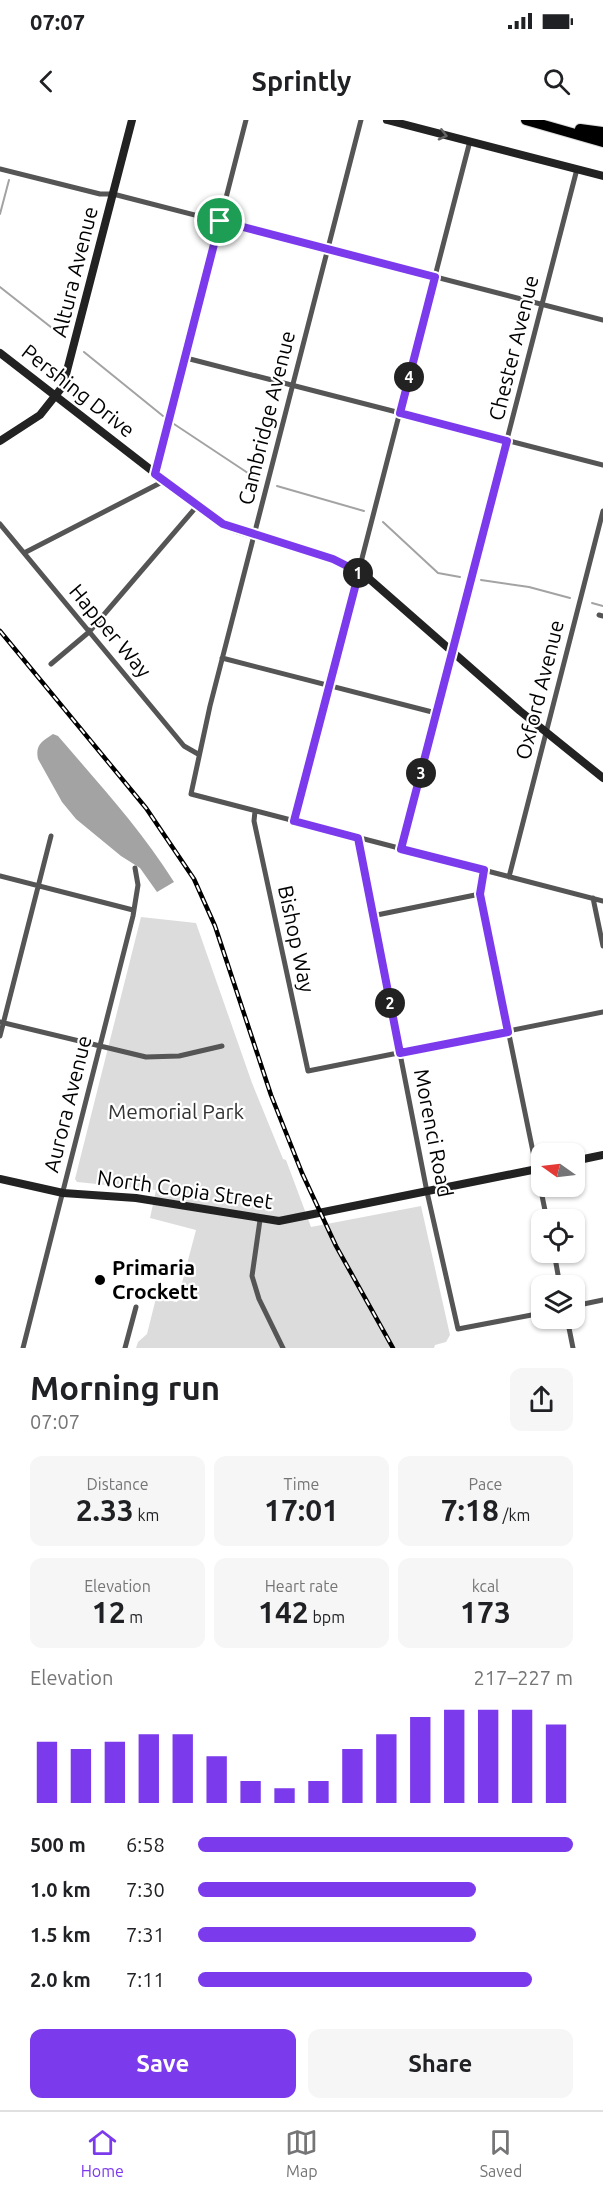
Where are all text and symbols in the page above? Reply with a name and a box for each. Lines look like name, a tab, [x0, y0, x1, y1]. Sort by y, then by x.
text: 07:07	[30, 9, 85, 34]
icon: back	[30, 65, 63, 98]
icon: search	[540, 65, 573, 98]
text: Sprintly	[252, 66, 351, 96]
one-way arrow	[438, 127, 448, 140]
pin	[194, 195, 245, 246]
street label: Altura Avenue	[46, 204, 102, 340]
icon: arrive	[203, 204, 236, 237]
street label: Chester Avenue	[483, 273, 543, 423]
street label: Cambridge Avenue	[233, 328, 299, 507]
street label: Pershing Drive	[17, 339, 140, 442]
pin: 4	[394, 362, 424, 392]
text: 4	[404, 368, 414, 386]
pin: 1	[343, 558, 373, 588]
text: 1	[353, 564, 363, 582]
street label: Happer Way	[65, 579, 157, 682]
street label: Oxford Avenue	[510, 618, 568, 762]
pin: 3	[406, 758, 436, 788]
text: 3	[416, 764, 426, 782]
street label: Bishop Way	[274, 883, 320, 995]
pin: 2	[375, 988, 405, 1018]
text: 2	[385, 994, 395, 1012]
street label: Aurora Avenue	[38, 1033, 96, 1175]
street label: Morenci Road	[410, 1067, 458, 1199]
park label: Memorial Park	[108, 1099, 244, 1123]
north arrow	[531, 1143, 585, 1197]
map controls	[531, 1143, 585, 1329]
street label: North Copia Street	[96, 1165, 274, 1213]
button: locate	[531, 1209, 585, 1263]
place label: Primaria Crockett	[112, 1255, 198, 1303]
marker: Primaria Crockett	[93, 1273, 107, 1287]
button: layers	[531, 1275, 585, 1329]
button: share	[510, 1368, 573, 1431]
text: Morning run	[30, 1369, 220, 1406]
text: 07:07	[30, 1410, 80, 1433]
text: Distance	[87, 1475, 148, 1493]
text: Time	[284, 1475, 319, 1493]
text: Pace	[469, 1475, 502, 1493]
text: 2.33	[76, 1493, 134, 1527]
text: 17:01	[264, 1493, 339, 1527]
text: 7:18	[441, 1493, 499, 1527]
text: km	[134, 1506, 159, 1524]
text: /km	[499, 1506, 530, 1524]
text: Elevation	[84, 1577, 151, 1595]
text: Heart rate	[265, 1577, 338, 1595]
text: kcal	[472, 1577, 499, 1595]
text: 12	[92, 1595, 126, 1629]
text: 142	[258, 1595, 309, 1629]
text: 173	[460, 1595, 511, 1629]
text: m	[126, 1608, 143, 1626]
text: bpm	[309, 1608, 345, 1626]
text: Elevation	[30, 1666, 113, 1689]
text: 217–227 m	[474, 1666, 573, 1689]
text: 500 m	[30, 1833, 86, 1856]
text: 6:58	[126, 1833, 165, 1856]
text: 1.0 km	[30, 1878, 91, 1901]
text: 7:30	[126, 1878, 165, 1901]
text: 1.5 km	[30, 1923, 91, 1946]
text: 7:31	[126, 1923, 165, 1946]
text: 2.0 km	[30, 1968, 91, 1991]
text: 7:11	[126, 1968, 165, 1991]
button: Save	[30, 2029, 296, 2098]
button: Share	[308, 2029, 573, 2098]
tab: Home	[81, 2126, 124, 2180]
tab: Map	[285, 2126, 318, 2180]
tab: Saved	[480, 2126, 522, 2180]

